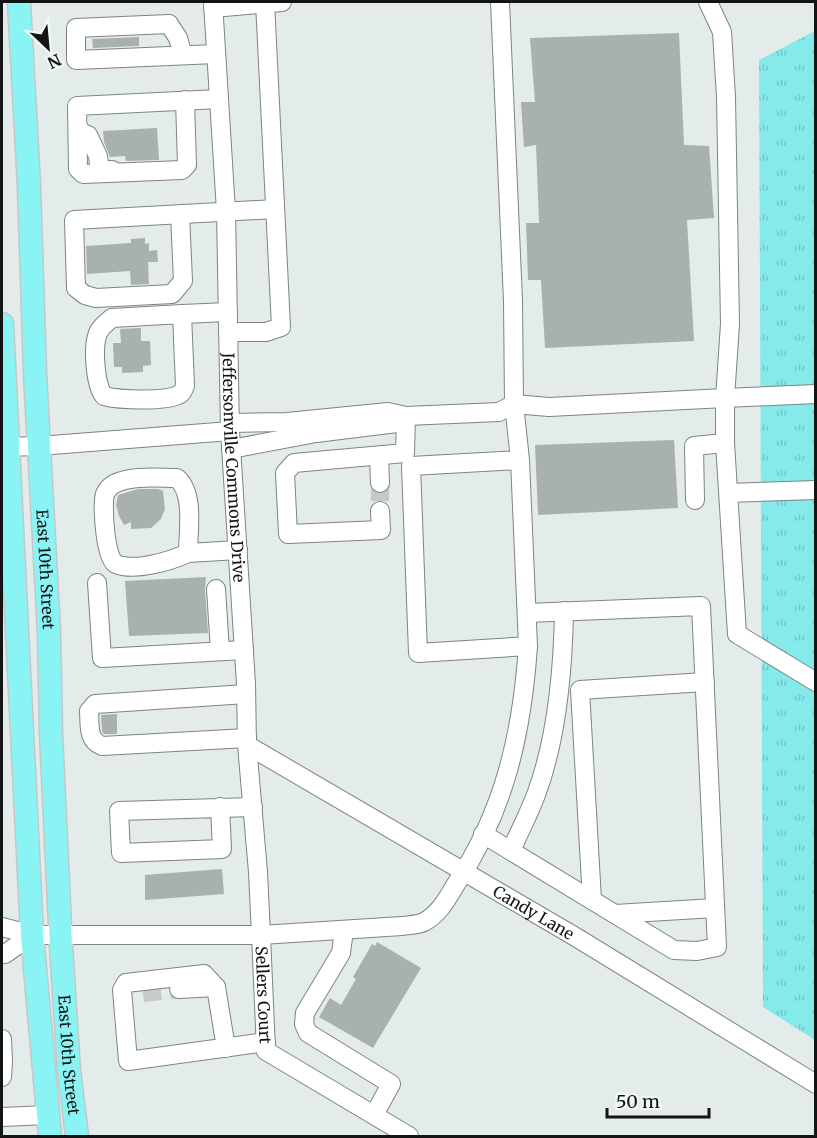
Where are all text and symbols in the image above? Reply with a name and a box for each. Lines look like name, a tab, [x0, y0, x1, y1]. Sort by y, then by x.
north arrow	[18, 18, 78, 78]
text: N	[44, 50, 65, 73]
street label: Jeffersonville Commons Drive	[219, 352, 250, 583]
street label: East 10th Street	[32, 509, 59, 631]
street label: Candy Lane	[490, 881, 578, 944]
street label: Sellers Court	[251, 946, 276, 1045]
street label: East 10th Street	[54, 994, 84, 1117]
scale bar	[607, 1081, 709, 1119]
text: 50 m	[616, 1090, 660, 1113]

